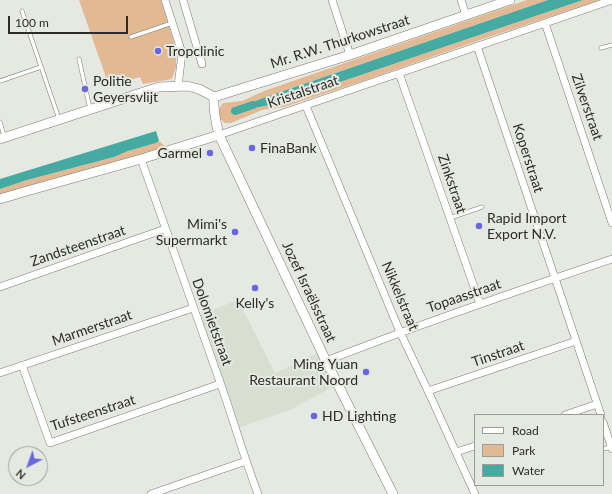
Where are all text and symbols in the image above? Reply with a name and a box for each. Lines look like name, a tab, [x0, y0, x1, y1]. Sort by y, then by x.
scale bar	[10, 8, 130, 34]
street label: Mr. R.W. Thurkowstraat	[268, 12, 412, 72]
text: 100 m	[15, 15, 49, 30]
place label: Tropclinic	[166, 43, 225, 59]
marker: Tropclinic	[153, 46, 163, 56]
street label: Zilverstraat	[568, 71, 606, 143]
street label: Kristalstraat	[265, 72, 341, 112]
place label: Politie Geyersvlijt	[93, 73, 158, 106]
marker: Politie Geyersvlijt	[80, 84, 90, 94]
street label: Koperstraat	[509, 121, 547, 195]
place label: FinaBank	[260, 140, 317, 156]
marker: FinaBank	[247, 143, 257, 153]
place label: Garmel	[158, 145, 202, 161]
marker: Garmel	[205, 148, 215, 158]
street label: Zinkstraat	[434, 152, 470, 216]
place label: Rapid Import Export N.V.	[487, 210, 566, 242]
place label: Mimi's Supermarkt	[156, 216, 227, 248]
marker: Rapid Import Export N.V.	[474, 221, 484, 231]
street label: Zandsteenstraat	[28, 222, 128, 270]
marker: Mimi's Supermarkt	[230, 227, 240, 237]
street label: Jozef Israëlsstraat	[278, 239, 340, 345]
street label: Nikkelstraat	[378, 259, 422, 333]
street label: Topaasstraat	[425, 275, 503, 317]
street label: Dolomietstraat	[188, 276, 236, 368]
marker: Kelly's	[250, 283, 260, 293]
place label: Kelly's	[236, 295, 274, 311]
street label: Marmerstraat	[50, 306, 134, 350]
street label: Tinstraat	[470, 337, 526, 371]
place label: Ming Yuan Restaurant Noord	[249, 356, 358, 388]
marker: Ming Yuan Restaurant Noord	[361, 367, 371, 377]
street label: Tufsteenstraat	[49, 391, 137, 435]
place label: HD Lighting	[322, 408, 396, 424]
marker: HD Lighting	[309, 411, 319, 421]
legend	[474, 414, 604, 486]
text: Road	[512, 423, 539, 438]
text: Park	[512, 443, 535, 458]
north arrow	[8, 446, 48, 486]
text: Water	[512, 463, 545, 478]
text: N	[13, 467, 28, 482]

